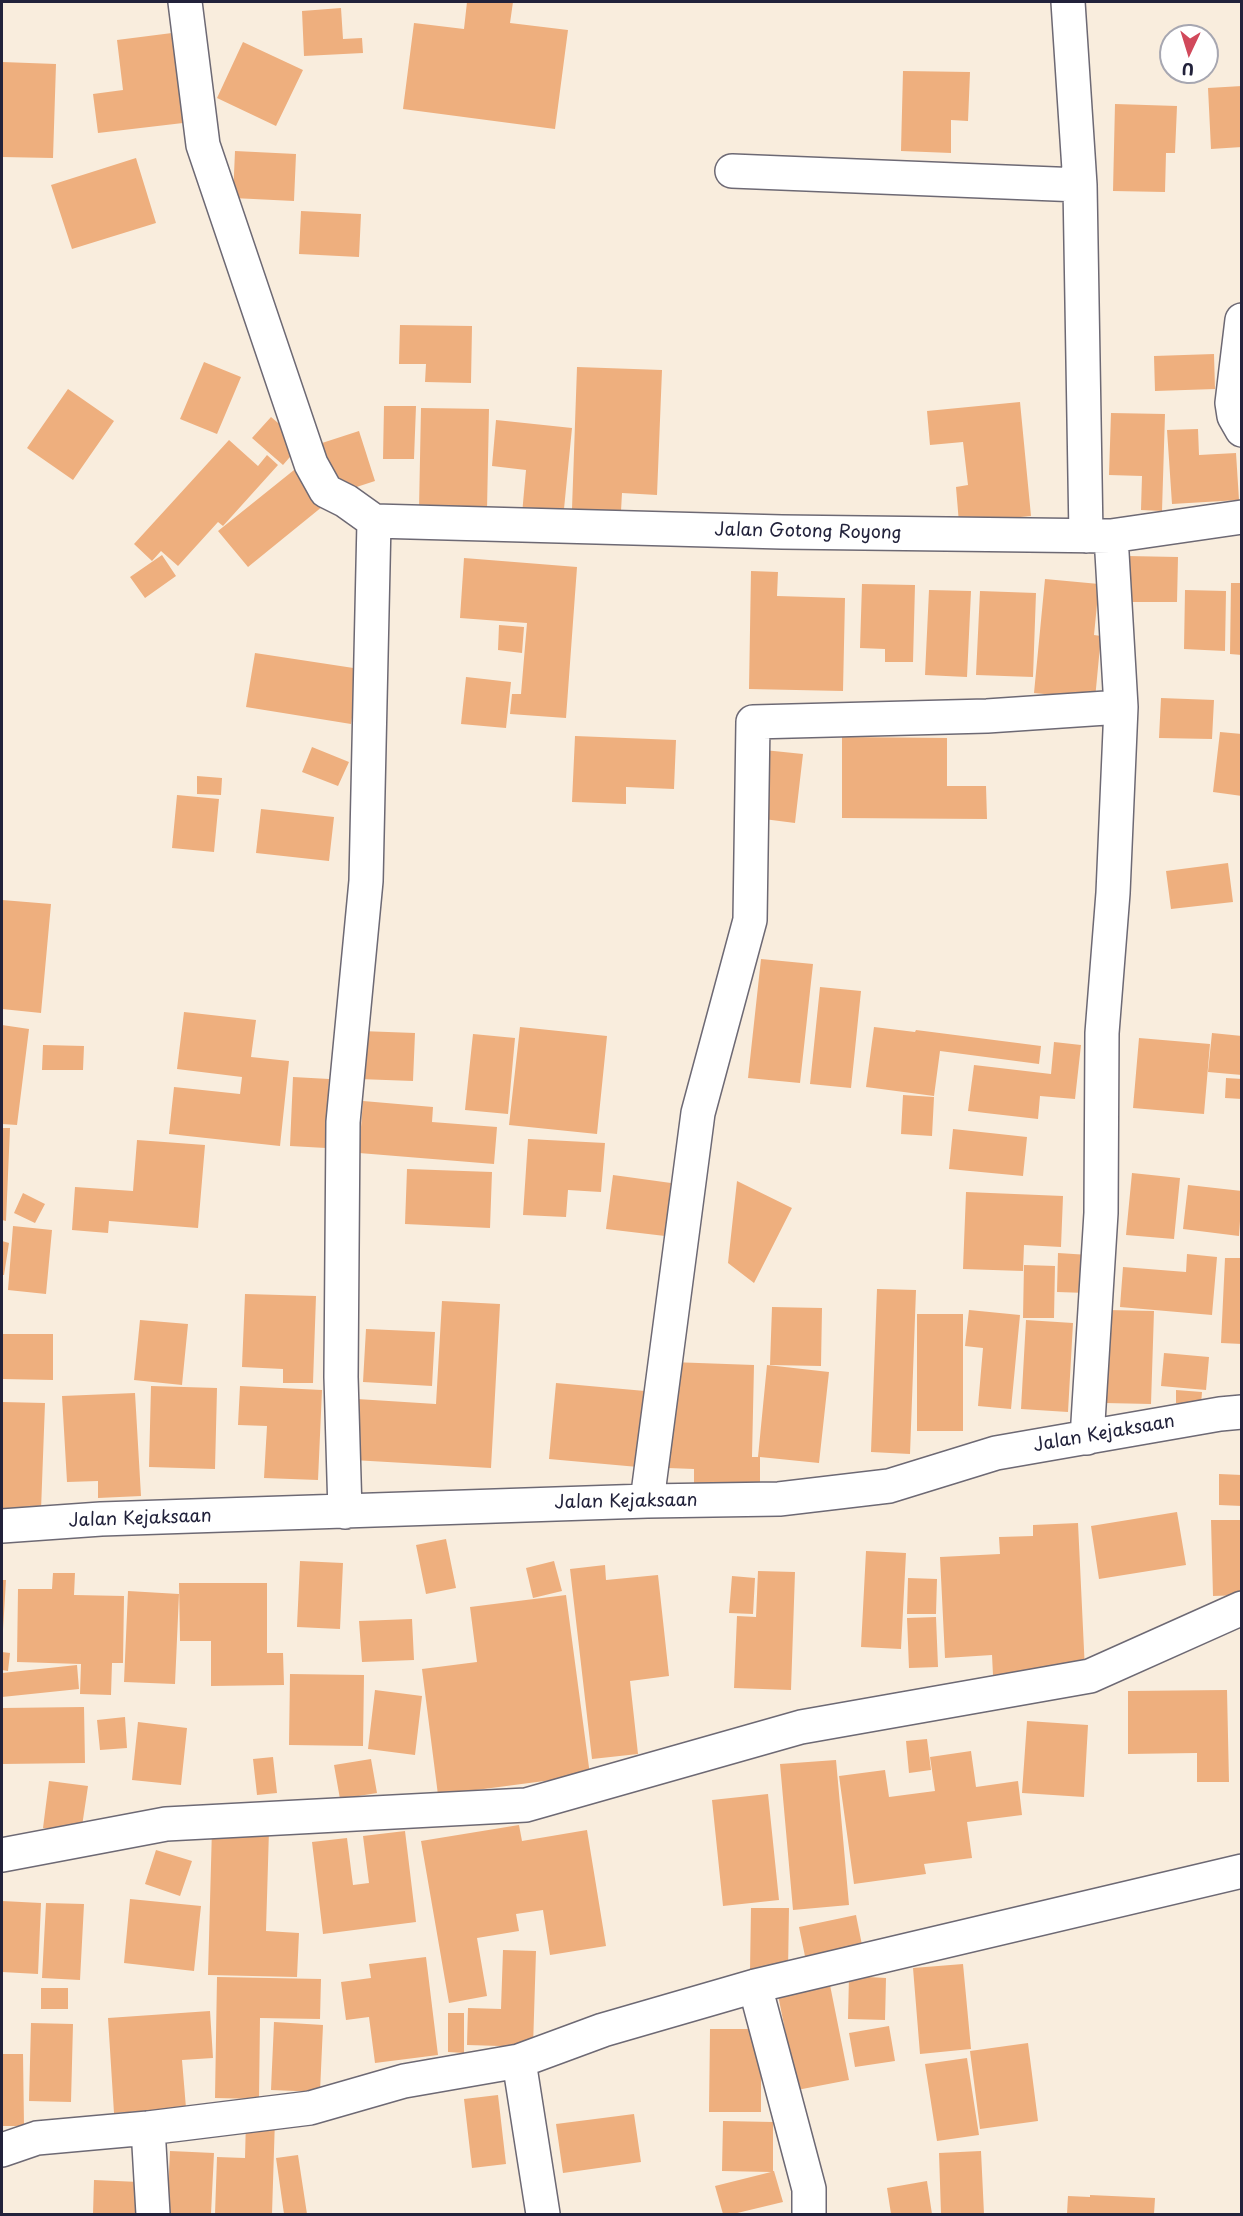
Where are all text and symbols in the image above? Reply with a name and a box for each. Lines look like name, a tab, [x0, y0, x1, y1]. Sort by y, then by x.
north arrow	[1159, 24, 1219, 84]
text: U	[1181, 58, 1195, 82]
street label: Jalan Gotong Royong	[714, 520, 902, 544]
street label: Jalan Kejaksaan	[1032, 1411, 1176, 1457]
street label: Jalan Kejaksaan	[554, 1490, 698, 1514]
street label: Jalan Kejaksaan	[68, 1506, 212, 1532]

